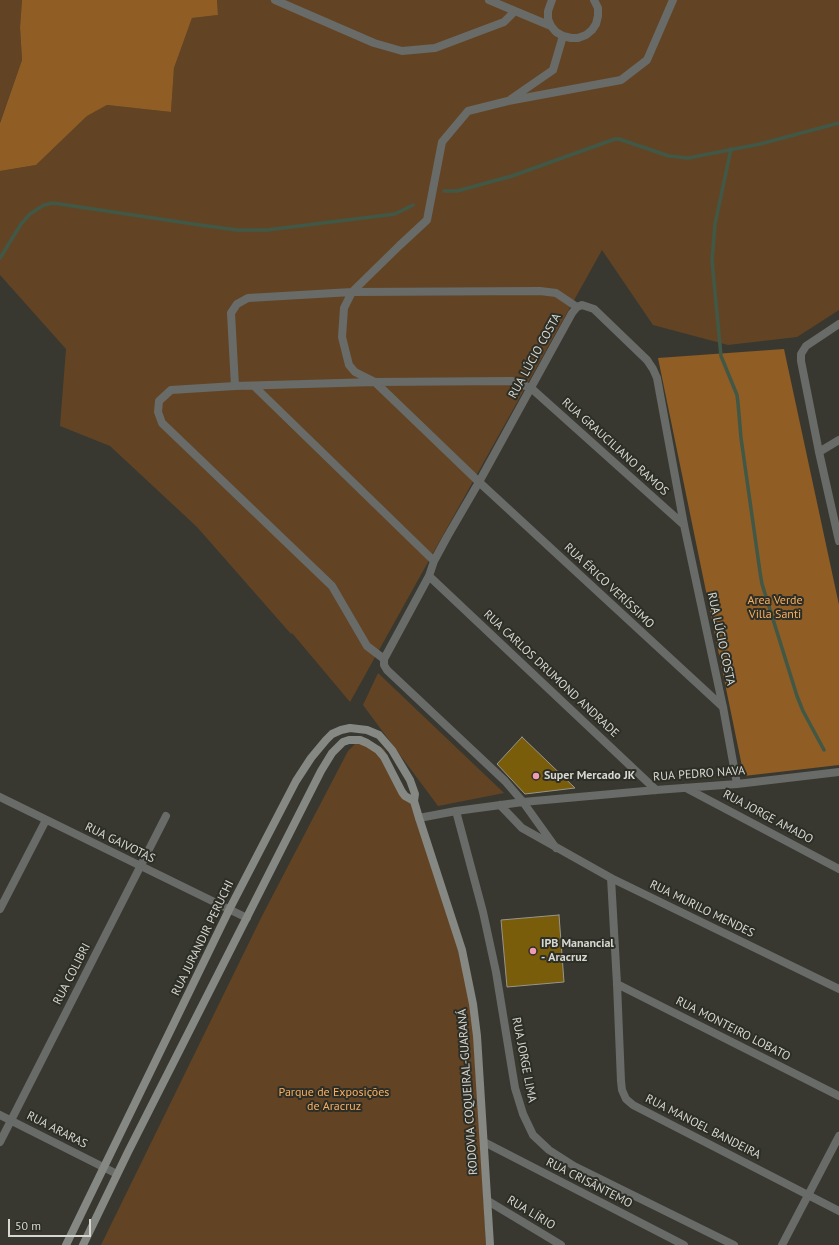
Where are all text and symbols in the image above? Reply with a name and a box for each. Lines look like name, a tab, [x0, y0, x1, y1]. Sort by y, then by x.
street label: RUA LÚCIO COSTA	[506, 311, 564, 401]
street label: RUA GRAUCILIANO RAMOS	[559, 395, 671, 499]
street label: RUA ÉRICO VERÍSSIMO	[561, 540, 657, 632]
street label: RUA LÚCIO COSTA	[704, 591, 738, 687]
park label: Area Verde Villa Santi	[747, 594, 803, 622]
street label: RUA CARLOS DRUMOND ANDRADE	[480, 607, 622, 741]
street label: RUA PEDRO NAVA	[653, 764, 745, 784]
place label: Super Mercado JK	[544, 769, 635, 783]
marker: Super Mercado JK	[531, 771, 541, 781]
street label: RUA JORGE AMADO	[720, 787, 816, 847]
street label: RUA GAIVOTAS	[82, 820, 158, 866]
street label: RUA MURILO MENDES	[647, 877, 757, 941]
street label: RUA JURANDIR PERUCHI	[169, 878, 237, 998]
place label: IPB Manancial - Aracruz	[541, 937, 614, 965]
street label: RUA COLIBRI	[50, 941, 94, 1007]
marker: IPB Manancial - Aracruz	[528, 946, 538, 956]
street label: RUA MONTEIRO LOBATO	[673, 994, 793, 1064]
street label: RODOVIA COQUEIRAL-GUARANÁ	[455, 1009, 481, 1175]
street label: RUA JORGE LIMA	[509, 1016, 539, 1104]
park label: Parque de Exposições de Aracruz	[279, 1086, 389, 1114]
street label: RUA MANOEL BANDEIRA	[643, 1092, 763, 1162]
street label: RUA ARARAS	[24, 1109, 90, 1151]
street label: RUA CRISÂNTEMO	[543, 1155, 635, 1211]
street label: RUA LÍRIO	[504, 1193, 558, 1233]
scale bar	[10, 1211, 93, 1237]
text: 50 m	[15, 1218, 41, 1233]

